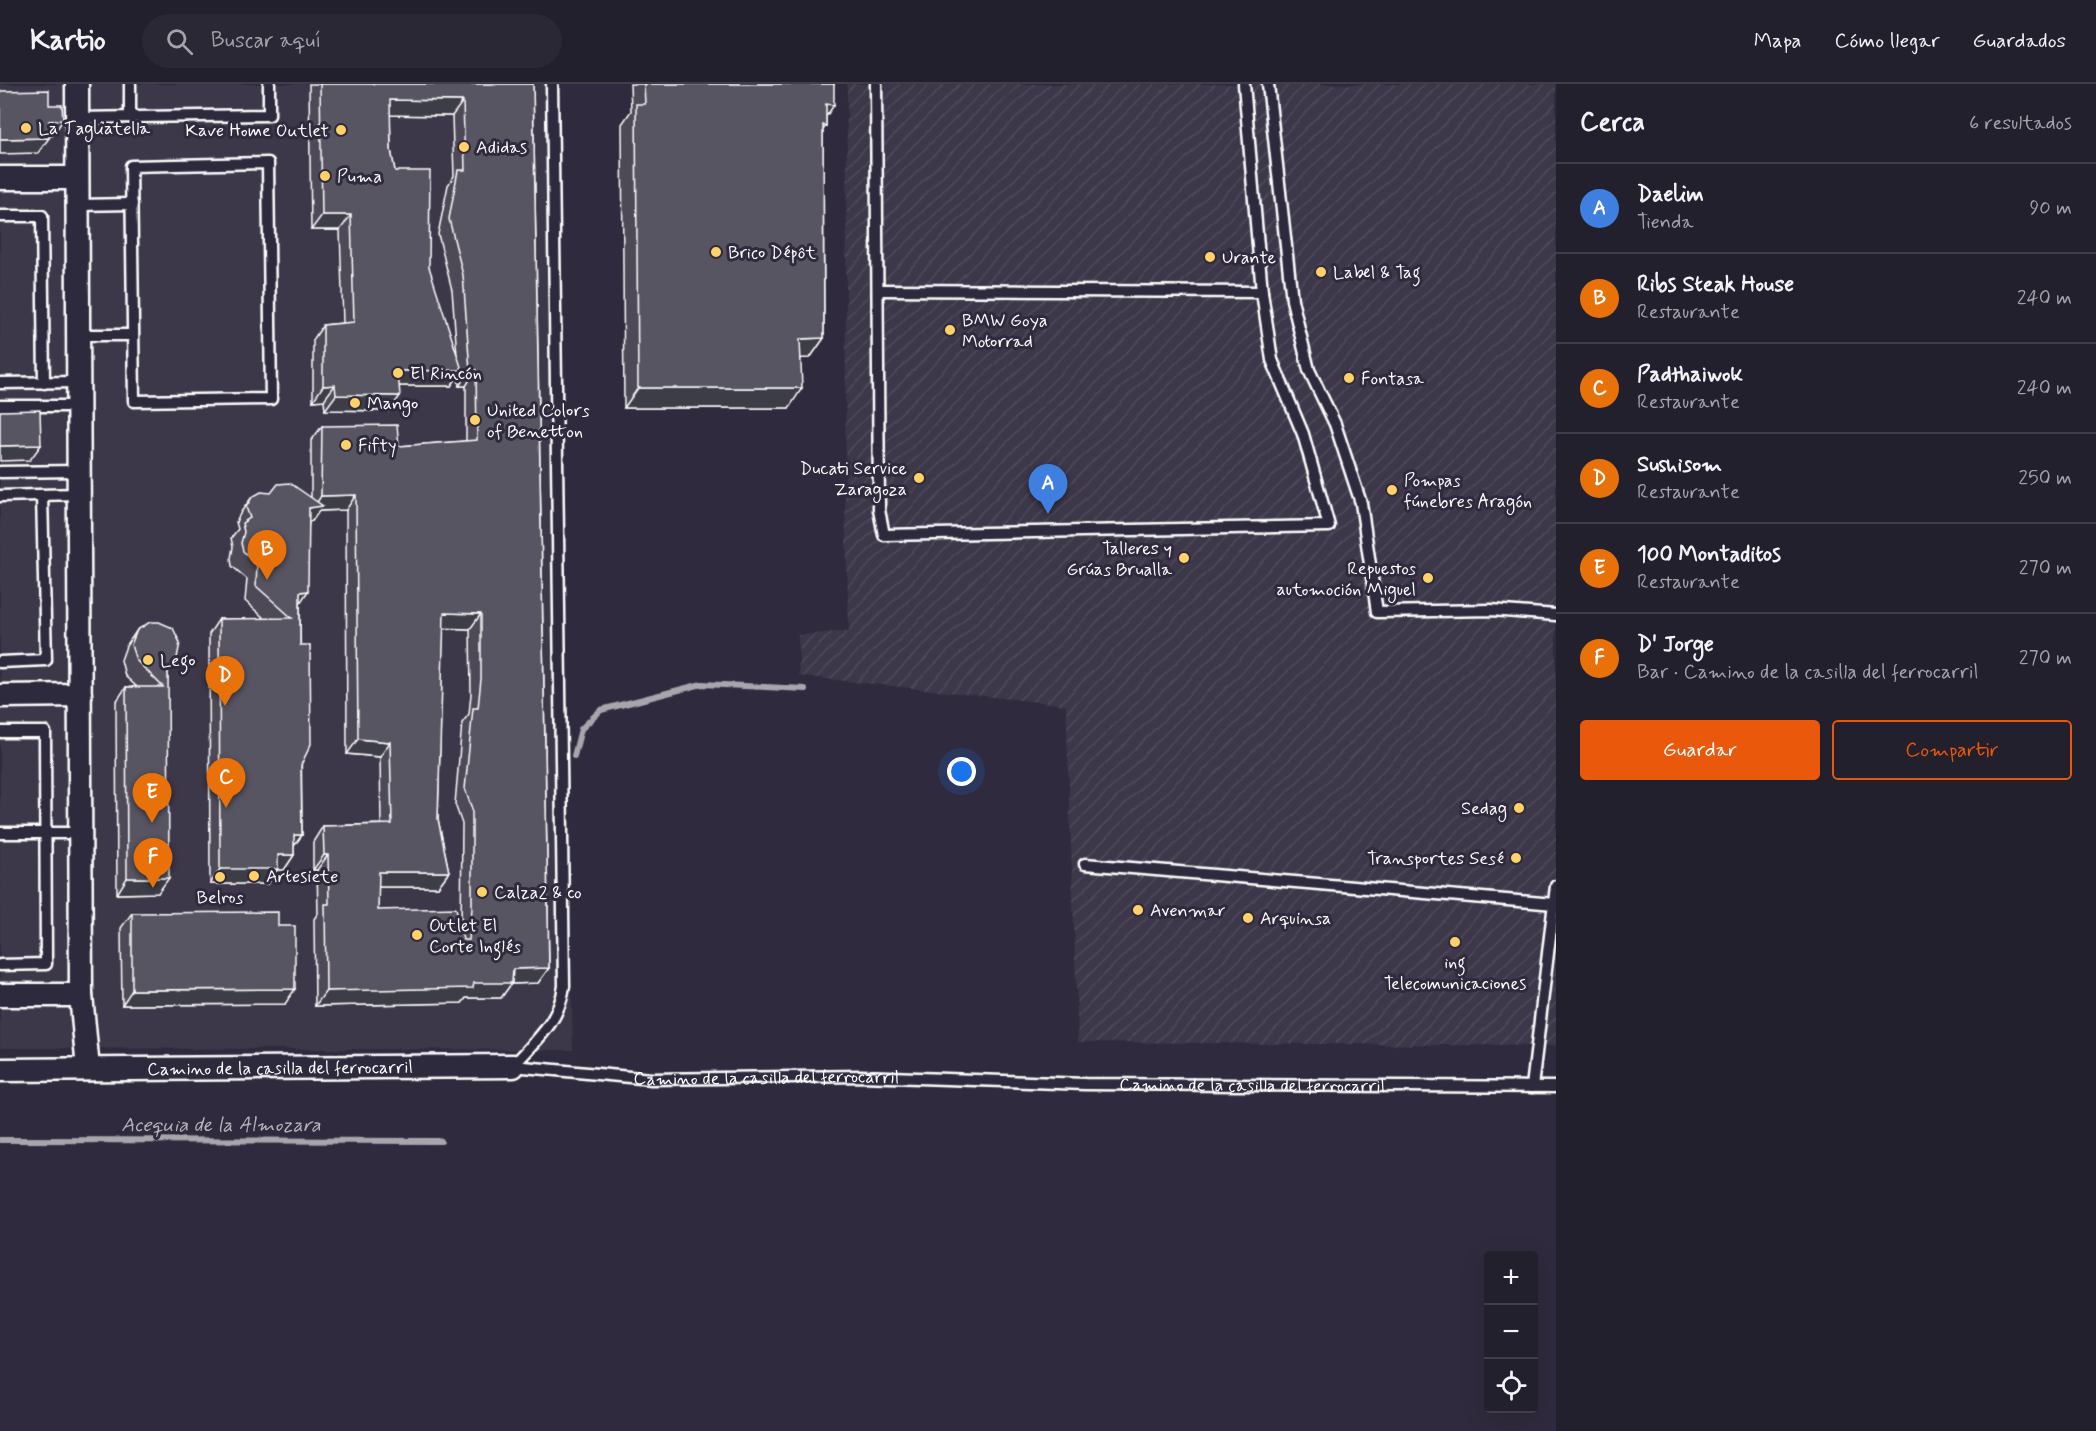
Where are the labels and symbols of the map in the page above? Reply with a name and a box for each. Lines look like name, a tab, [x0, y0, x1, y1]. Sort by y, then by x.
place label: La Tagliatella	[38, 117, 150, 142]
place label: Kave Home Outlet	[185, 119, 329, 143]
marker: La Tagliatella	[19, 121, 33, 135]
marker: Kave Home Outlet	[334, 123, 348, 137]
place label: Adidas	[476, 136, 527, 160]
marker: Adidas	[457, 140, 471, 154]
place label: Puma	[337, 165, 382, 189]
marker: Puma	[318, 169, 332, 183]
place label: Brico Dépôt	[728, 241, 817, 265]
marker: Brico Dépôt	[709, 245, 723, 259]
place label: Urante	[1222, 246, 1276, 270]
marker: Urante	[1203, 250, 1217, 264]
place label: Label & Tag	[1333, 261, 1421, 287]
marker: Label & Tag	[1314, 265, 1328, 279]
place label: BMW Goya Motorrad	[962, 309, 1048, 354]
marker: BMW Goya Motorrad	[943, 323, 957, 337]
place label: El Rincón	[410, 362, 482, 386]
marker: El Rincón	[391, 366, 405, 380]
place label: Fontasa	[1361, 367, 1424, 391]
marker: Fontasa	[1342, 371, 1356, 385]
place label: Mango	[367, 392, 418, 417]
marker: Mango	[348, 396, 362, 410]
place label: United Colors of Benetton	[487, 399, 590, 444]
marker: United Colors of Benetton	[468, 413, 482, 427]
place label: Fifty	[358, 434, 396, 458]
marker: Fifty	[339, 438, 353, 452]
place label: Ducati Service Zaragoza	[800, 457, 907, 503]
pin: A	[1028, 464, 1068, 514]
place label: Pompas fúnebres Aragón	[1404, 469, 1532, 515]
marker: Ducati Service Zaragoza	[912, 471, 926, 485]
marker: Pompas fúnebres Aragón	[1385, 483, 1399, 497]
pin: B	[248, 530, 286, 580]
place label: Talleres y Grúas Brualla	[1066, 537, 1172, 582]
marker: Talleres y Grúas Brualla	[1177, 551, 1191, 565]
place label: Repuestos automoción Miguel	[1276, 557, 1416, 603]
marker: Repuestos automoción Miguel	[1421, 571, 1435, 585]
place label: Lego	[160, 649, 195, 675]
marker: Lego	[141, 653, 155, 667]
pin: D	[206, 656, 244, 706]
your location	[947, 757, 976, 786]
pin: C	[206, 758, 246, 808]
pin: E	[132, 774, 172, 823]
place label: Sedag	[1461, 797, 1507, 822]
marker: Sedag	[1512, 801, 1526, 815]
pin: F	[134, 838, 172, 888]
place label: Transportes Sesé	[1367, 847, 1504, 871]
marker: Transportes Sesé	[1509, 851, 1523, 865]
place label: Artesiete	[266, 865, 338, 889]
marker: Artesiete	[247, 869, 261, 883]
marker: Belros	[213, 870, 227, 884]
place label: Calza2 & co	[494, 881, 582, 905]
marker: Calza2 & co	[475, 885, 489, 899]
place label: Belros	[197, 886, 244, 910]
place label: Avenmar	[1150, 899, 1226, 923]
marker: Avenmar	[1131, 903, 1145, 917]
place label: Arquinsa	[1260, 907, 1331, 931]
marker: Arquinsa	[1241, 911, 1255, 925]
place label: Outlet El Corte Inglés	[429, 914, 521, 961]
marker: Outlet El Corte Inglés	[410, 928, 424, 942]
marker: ing Telecomunicaciones	[1448, 935, 1462, 949]
place label: ing Telecomunicaciones	[1384, 951, 1526, 996]
street label: Camino de la casilla del ferrocarril	[147, 1056, 413, 1082]
street label: Camino de la casilla del ferrocarril	[632, 1065, 900, 1092]
street label: Camino de la casilla del ferrocarril	[1119, 1073, 1385, 1099]
water label: Acequia de la Almozara	[121, 1112, 321, 1139]

